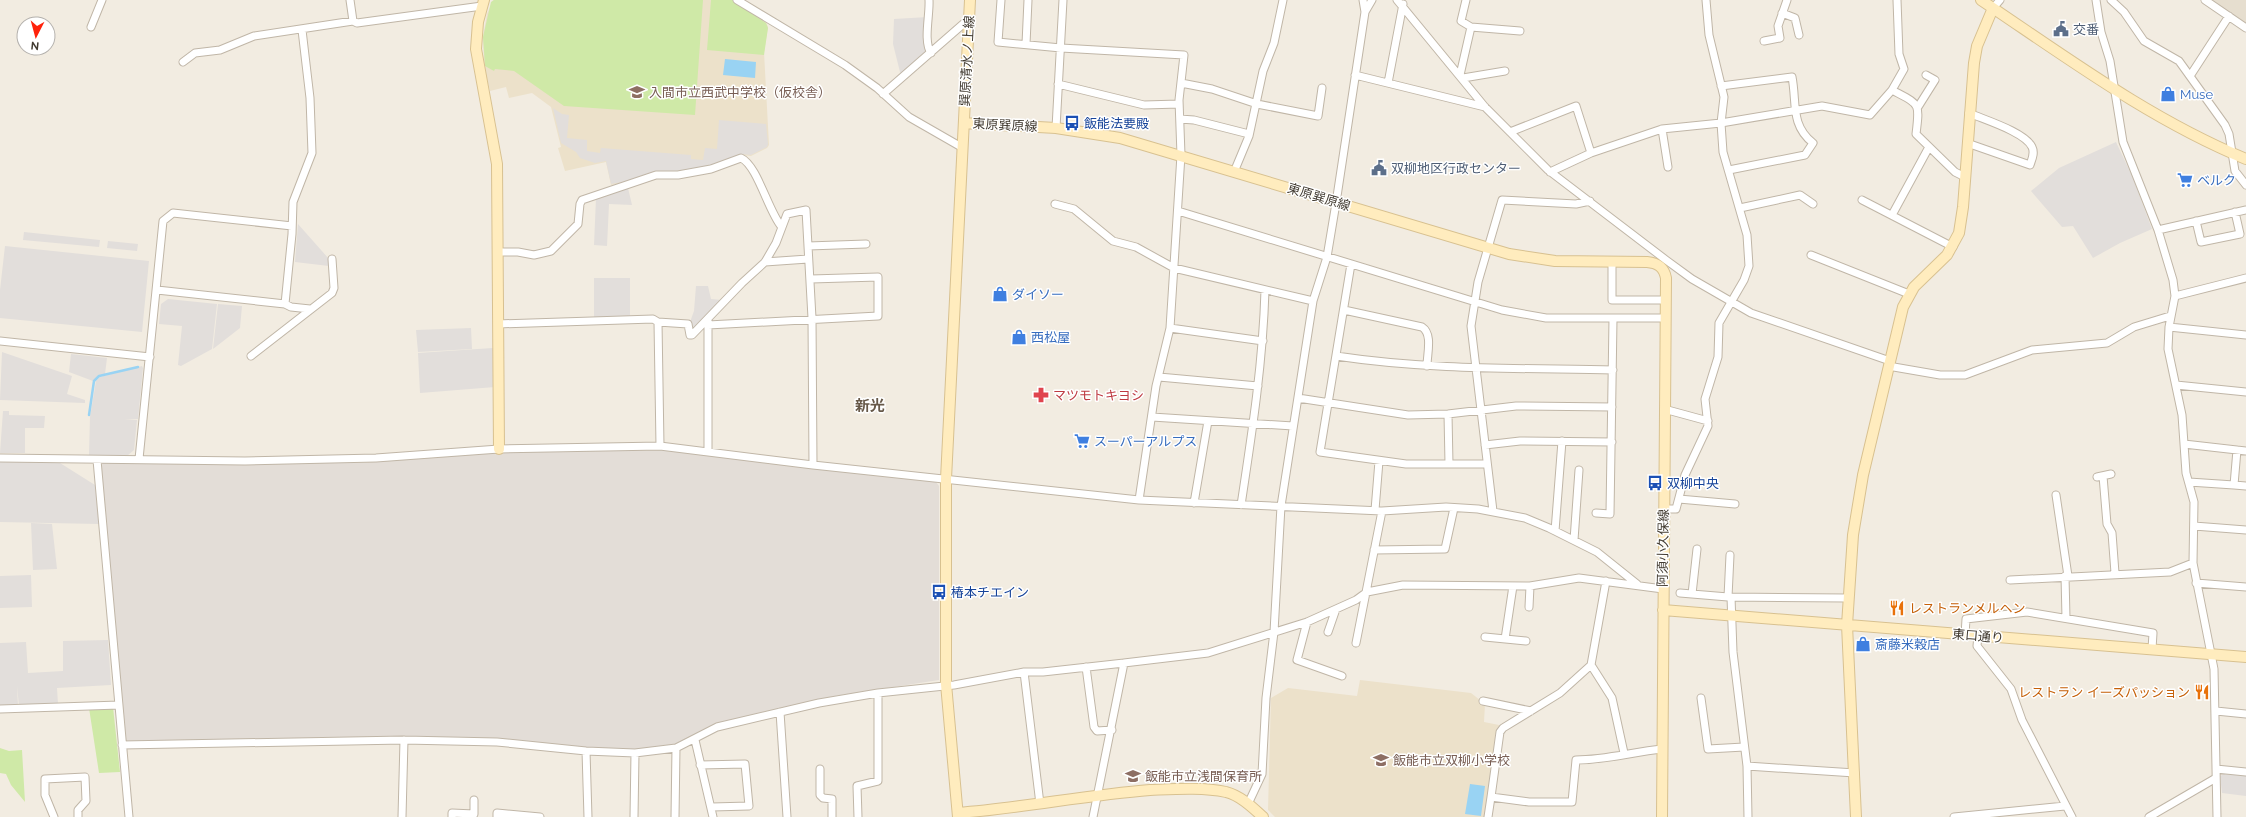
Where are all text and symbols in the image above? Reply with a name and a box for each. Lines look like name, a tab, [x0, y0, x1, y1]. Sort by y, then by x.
street label: 巽原清水ノ上線	[957, 15, 977, 107]
north arrow	[16, 16, 56, 56]
public building icon: 交番	[2052, 20, 2070, 38]
place label: 交番	[2073, 22, 2099, 37]
text: N	[30, 39, 40, 52]
school or university icon: 入間市立西武中学校（仮校舎）	[628, 83, 646, 101]
place label: 入間市立西武中学校（仮校舎）	[649, 85, 831, 100]
shop icon: Muse	[2159, 85, 2177, 103]
place label: Muse	[2180, 87, 2213, 102]
bus stop icon: 飯能法要殿	[1063, 114, 1081, 132]
street label: 東原巽原線	[972, 116, 1038, 134]
place label: 飯能法要殿	[1084, 116, 1149, 131]
public building icon: 双柳地区行政センター	[1370, 159, 1388, 177]
place label: 双柳地区行政センター	[1391, 161, 1521, 176]
supermarket icon: ベルク	[2176, 171, 2194, 189]
place label: ベルク	[2197, 173, 2236, 188]
street label: 東原巽原線	[1286, 180, 1352, 214]
shop icon: ダイソー	[991, 285, 1009, 303]
place label: ダイソー	[1012, 287, 1064, 302]
shop icon: 西松屋	[1010, 328, 1028, 346]
place label: 西松屋	[1031, 330, 1070, 345]
pharmacy icon: マツモトキヨシ	[1032, 386, 1050, 404]
place label: マツモトキヨシ	[1053, 388, 1144, 403]
district label: 新光	[855, 397, 885, 415]
supermarket icon: スーパーアルプス	[1073, 432, 1091, 450]
place label: スーパーアルプス	[1094, 434, 1197, 449]
bus stop icon: 双柳中央	[1646, 474, 1664, 492]
place label: 双柳中央	[1667, 476, 1719, 491]
street label: 阿須小久保線	[1655, 509, 1671, 587]
bus stop icon: 椿本チエイン	[930, 583, 948, 601]
place label: 椿本チエイン	[951, 585, 1029, 600]
restaurant icon: レストランメルヘン	[1888, 599, 1906, 617]
place label: レストランメルヘン	[1909, 601, 2026, 616]
street label: 東口通り	[1951, 626, 2005, 646]
shop icon: 斎藤米穀店	[1854, 635, 1872, 653]
place label: 斎藤米穀店	[1875, 637, 1940, 652]
restaurant icon: レストラン イーズパッション	[2193, 683, 2211, 701]
place label: レストラン イーズパッション	[2018, 685, 2190, 700]
school or university icon: 飯能市立双柳小学校	[1372, 751, 1390, 769]
place label: 飯能市立双柳小学校	[1393, 753, 1510, 768]
school or university icon: 飯能市立浅間保育所	[1124, 767, 1142, 785]
place label: 飯能市立浅間保育所	[1145, 769, 1262, 784]

